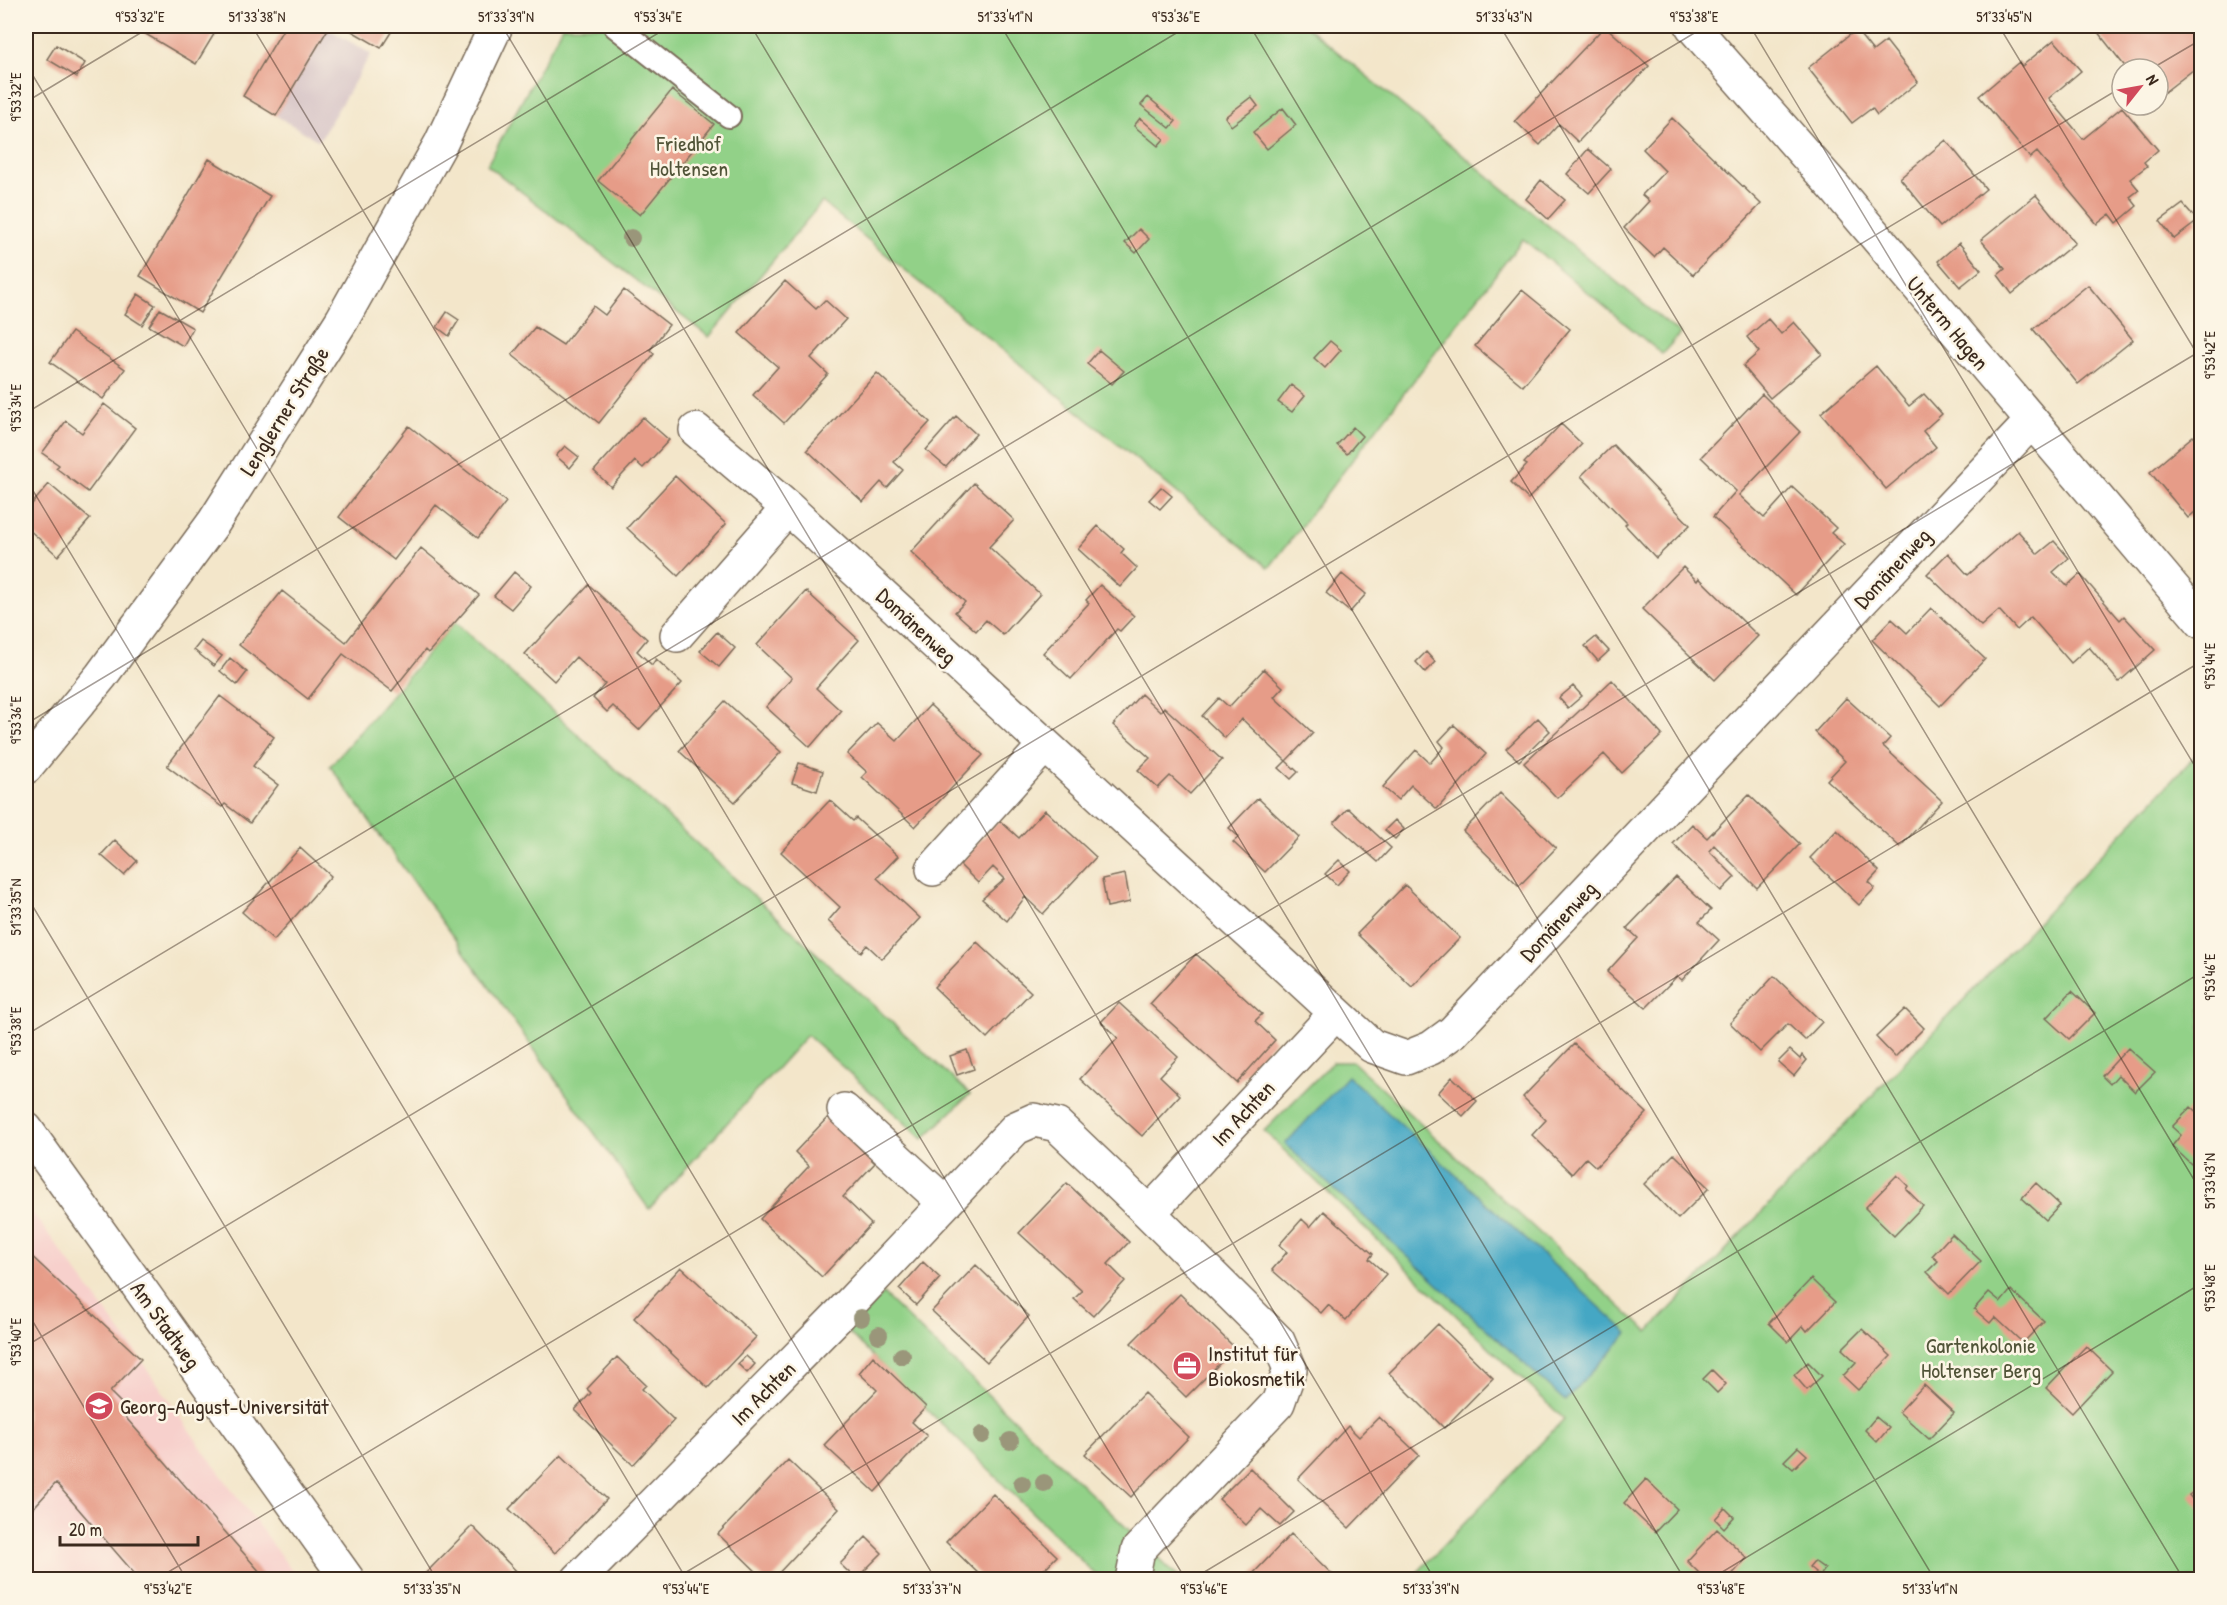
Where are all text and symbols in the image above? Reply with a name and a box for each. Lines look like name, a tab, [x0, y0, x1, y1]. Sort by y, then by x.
text: 9°53'32"E	[115, 6, 165, 27]
text: 51°33'38"N	[229, 6, 285, 27]
text: 51°33'39"N	[478, 6, 534, 27]
text: 9°53'34"E	[634, 6, 682, 27]
text: 51°33'41"N	[978, 6, 1032, 27]
text: 9°53'36"E	[1152, 6, 1201, 27]
text: 51°33'43"N	[1476, 6, 1532, 27]
text: 9°53'38"E	[1670, 6, 1719, 27]
text: 51°33'45"N	[1976, 6, 2032, 27]
north arrow	[2110, 57, 2170, 117]
text: N	[2141, 70, 2165, 89]
text: 9°53'32"E	[5, 72, 26, 122]
park label: Friedhof Holtensen	[650, 128, 728, 183]
street label: Unterm Hagen	[1900, 270, 1996, 376]
text: 9°53'42"E	[2199, 330, 2220, 379]
street label: Lenglerner Straße	[232, 340, 336, 481]
text: 9°53'34"E	[5, 384, 26, 432]
street label: Domänenweg	[1847, 521, 1937, 615]
street label: Domänenweg	[870, 581, 964, 671]
text: 9°53'44"E	[2199, 642, 2220, 689]
text: 9°53'36"E	[5, 695, 26, 744]
street label: Domänenweg	[1513, 874, 1603, 968]
text: 51°33'35"N	[5, 879, 26, 935]
text: 9°53'46"E	[2199, 953, 2220, 1001]
text: 9°53'38"E	[5, 1006, 26, 1055]
street label: Im Achten	[1205, 1074, 1281, 1152]
text: 51°33'43"N	[2199, 1153, 2220, 1209]
text: 9°53'48"E	[2199, 1264, 2220, 1312]
street label: Am Stadtweg	[124, 1275, 208, 1375]
text: 9°53'40"E	[5, 1318, 26, 1366]
park label: Gartenkolonie Holtenser Berg	[1921, 1330, 2041, 1385]
place label: Institut für Biokosmetik	[1208, 1338, 1305, 1393]
office icon: Institut für Biokosmetik	[1171, 1350, 1203, 1382]
street label: Im Achten	[724, 1354, 802, 1432]
school or university icon: Georg-August-Universität	[83, 1390, 115, 1422]
place label: Georg-August-Universität	[120, 1391, 329, 1421]
scale bar	[60, 1509, 198, 1547]
text: 20 m	[69, 1517, 102, 1542]
text: 9°53'42"E	[144, 1578, 193, 1599]
text: 51°33'35"N	[404, 1578, 460, 1599]
text: 9°53'44"E	[663, 1578, 710, 1599]
text: 51°33'37"N	[903, 1578, 961, 1599]
text: 9°53'46"E	[1180, 1578, 1228, 1599]
text: 51°33'39"N	[1403, 1578, 1459, 1599]
text: 9°53'48"E	[1697, 1578, 1745, 1599]
text: 51°33'41"N	[1903, 1578, 1957, 1599]

